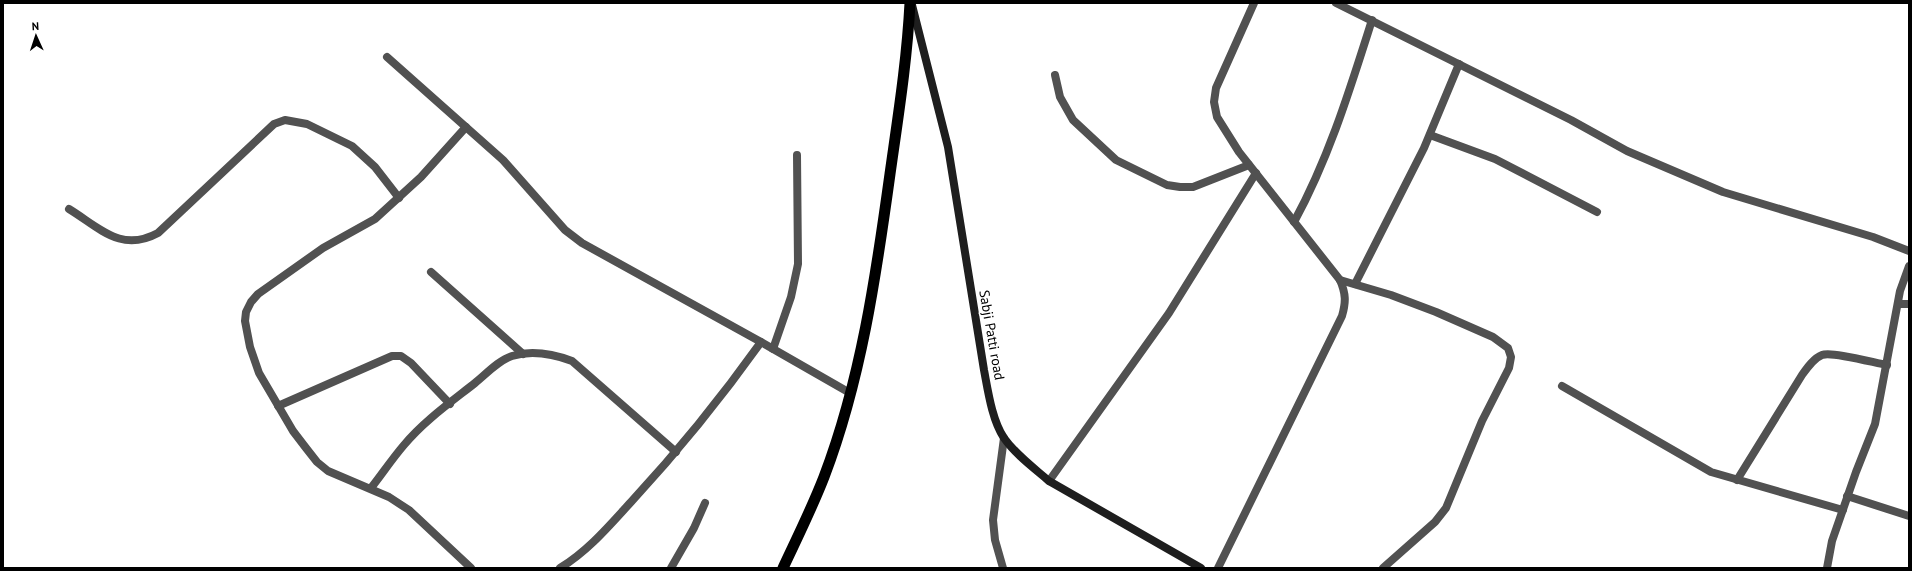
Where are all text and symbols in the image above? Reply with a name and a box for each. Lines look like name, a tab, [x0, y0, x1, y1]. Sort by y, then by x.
north arrow	[16, 16, 56, 56]
text: N	[31, 19, 39, 33]
street label: Sabji Patti road	[975, 289, 1009, 381]

